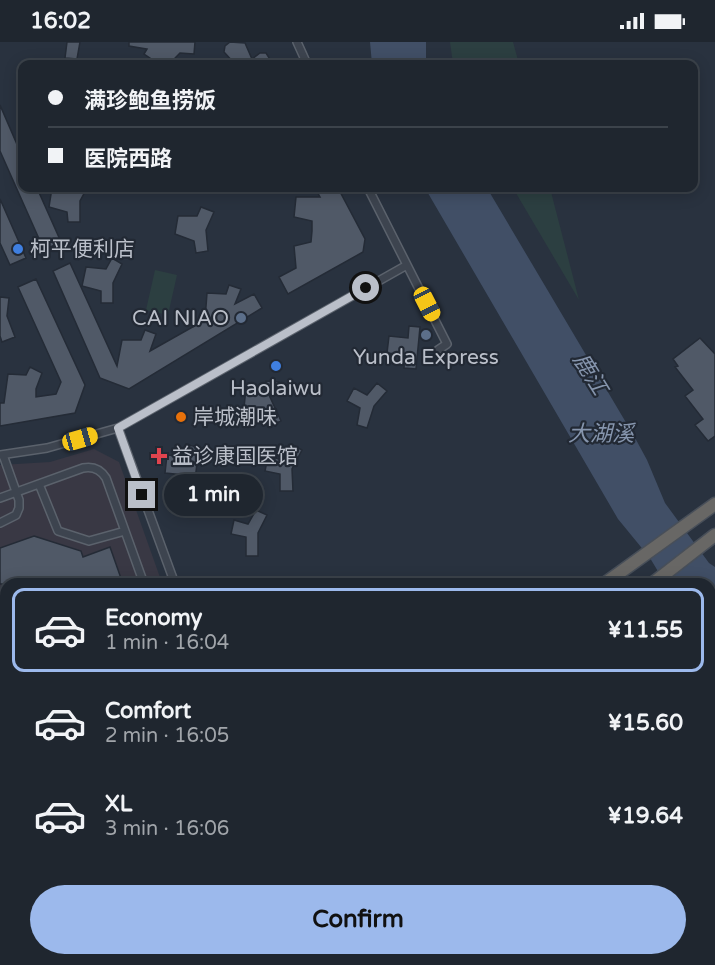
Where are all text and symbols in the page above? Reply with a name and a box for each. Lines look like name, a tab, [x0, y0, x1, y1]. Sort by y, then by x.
text: 16:02	[30, 8, 91, 34]
text: 满珍鲍鱼捞饭	[84, 88, 216, 114]
text: 医院西路	[84, 146, 172, 172]
place label: 柯平便利店	[30, 237, 135, 262]
marker: 柯平便利店	[11, 242, 25, 256]
route start	[352, 274, 379, 301]
car	[411, 284, 443, 324]
place label: CAI NIAO	[132, 306, 229, 331]
marker: CAI NIAO	[234, 311, 248, 325]
marker: Yunda Express	[419, 328, 433, 342]
place label: Yunda Express	[353, 345, 499, 370]
water label: 鹿江	[567, 348, 614, 401]
marker: Haolaiwu	[269, 359, 283, 373]
place label: Haolaiwu	[230, 376, 322, 401]
place label: 岸城潮味	[193, 405, 277, 430]
marker: 岸城潮味	[174, 410, 188, 424]
water label: 大湖溪	[568, 421, 636, 447]
car	[60, 425, 100, 453]
place label: 益诊康国医馆	[172, 444, 298, 469]
marker: 益诊康国医馆	[150, 447, 168, 465]
callout: 1 min	[163, 474, 262, 516]
route end	[128, 481, 155, 508]
text: 1 min	[187, 483, 240, 507]
icon: car	[33, 603, 87, 657]
text: Economy	[105, 605, 202, 631]
text: ¥11.55	[608, 617, 683, 643]
text: 1 min · 16:04	[105, 631, 229, 655]
icon: car	[33, 696, 87, 750]
text: Comfort	[105, 698, 191, 724]
text: ¥15.60	[608, 710, 683, 736]
text: 2 min · 16:05	[105, 724, 229, 748]
icon: car	[33, 789, 87, 843]
text: XL	[105, 791, 132, 817]
text: ¥19.64	[608, 803, 683, 829]
text: 3 min · 16:06	[105, 817, 229, 841]
button: Confirm	[30, 885, 686, 954]

